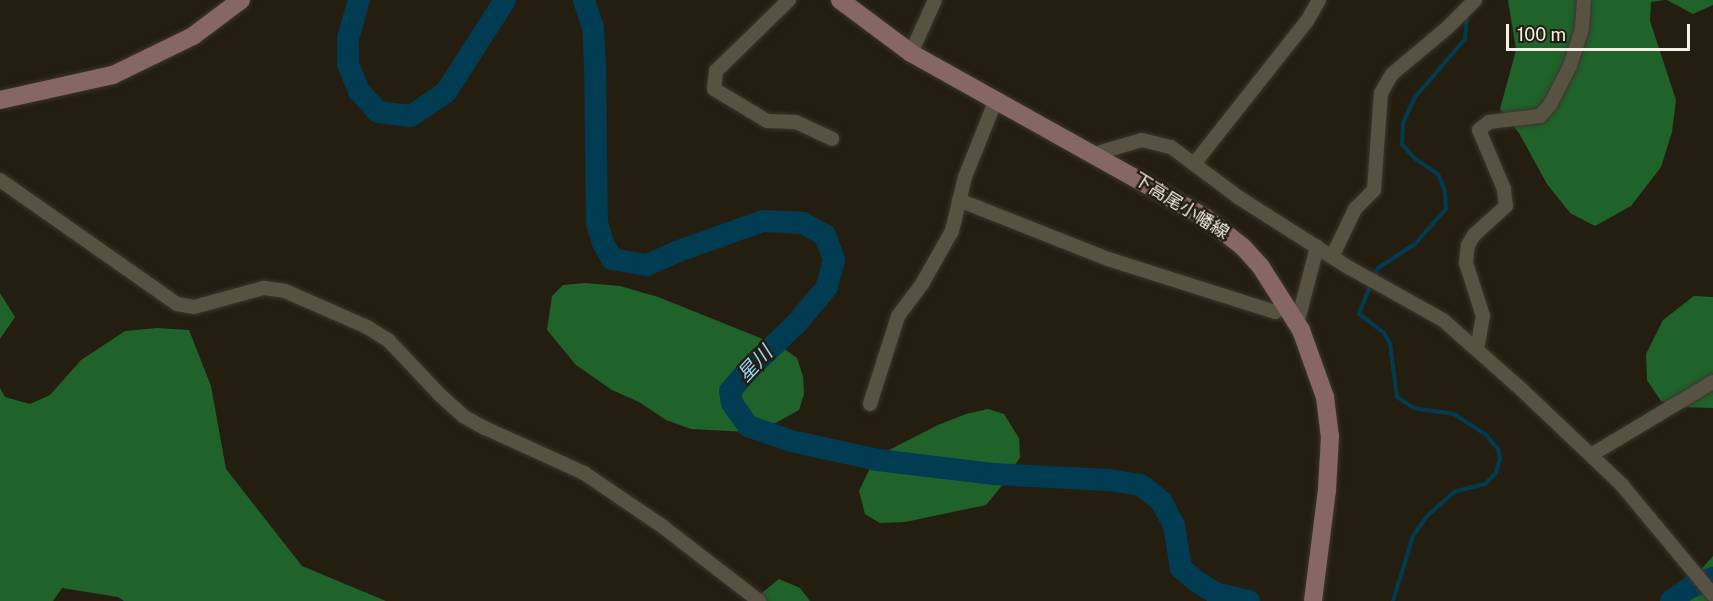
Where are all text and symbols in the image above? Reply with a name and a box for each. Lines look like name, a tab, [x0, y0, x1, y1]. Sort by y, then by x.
scale bar	[1509, 12, 1694, 50]
text: 100 m	[1517, 24, 1566, 45]
street label: 下高尾小幡線	[1129, 168, 1233, 244]
water label: 星川	[733, 341, 777, 387]

